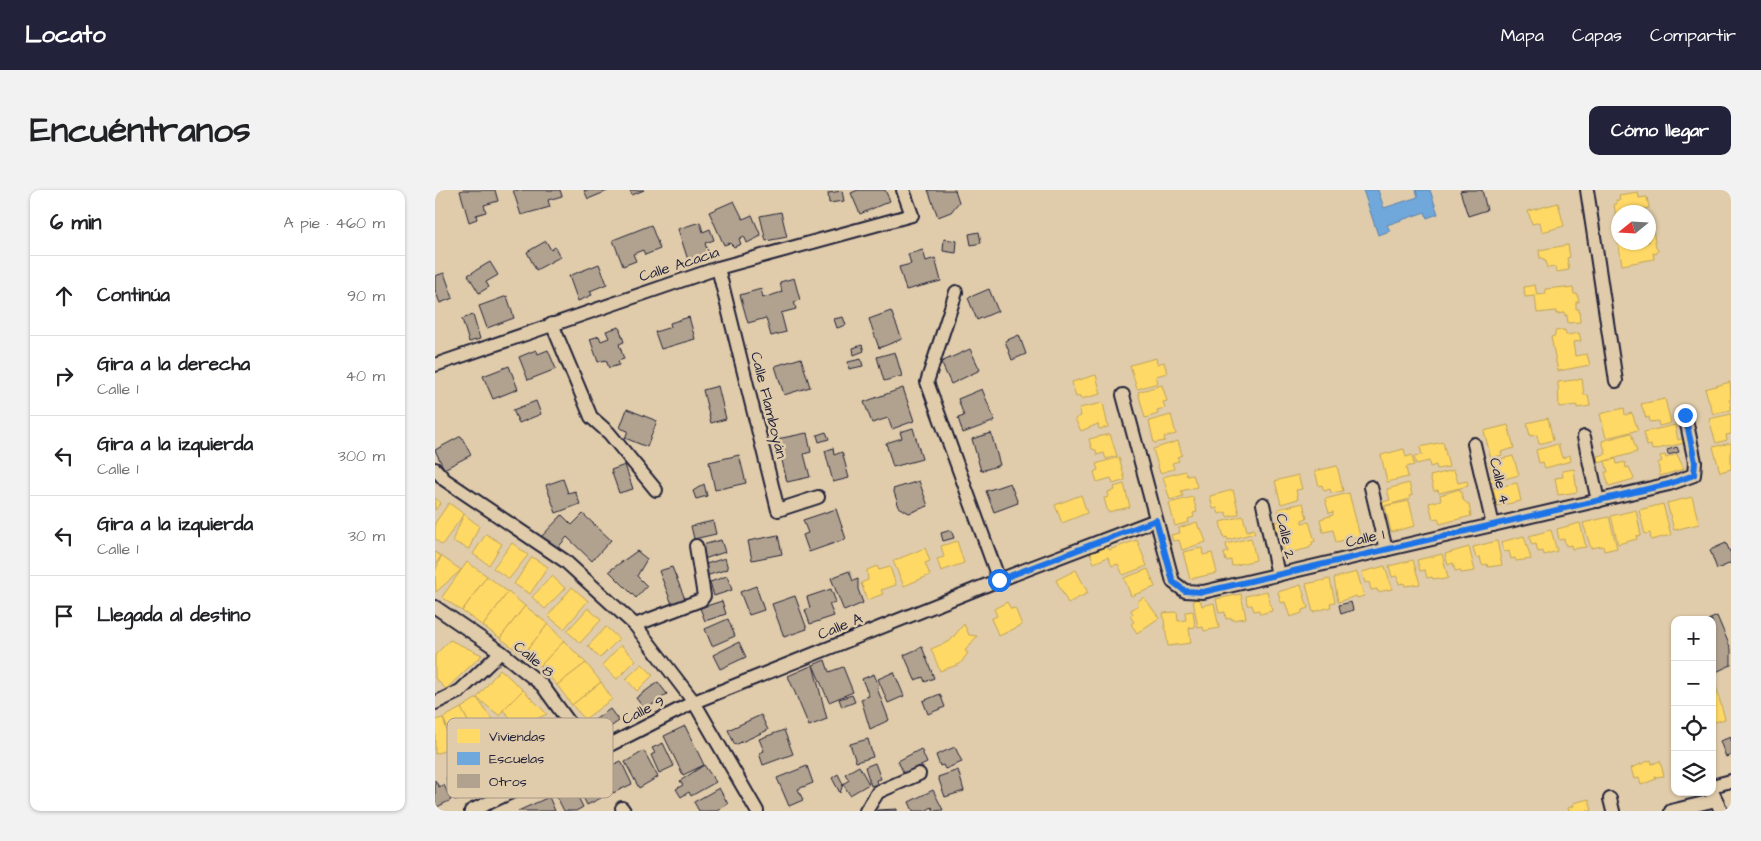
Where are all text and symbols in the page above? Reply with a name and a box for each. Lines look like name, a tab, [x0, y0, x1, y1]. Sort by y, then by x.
text: Locato	[25, 18, 106, 52]
text: Mapa	[1501, 23, 1544, 48]
text: Capas	[1572, 23, 1622, 48]
text: Compartir	[1650, 23, 1736, 48]
text: Encuéntranos	[30, 106, 251, 155]
button: Cómo llegar	[1589, 106, 1731, 155]
north arrow	[1611, 205, 1656, 250]
text: 6 min	[50, 208, 102, 237]
text: A pie · 460 m	[283, 212, 385, 234]
street label: Calle Acacia	[636, 242, 722, 287]
icon: ahead	[50, 282, 78, 310]
text: Continúa	[97, 282, 170, 309]
text: 90 m	[347, 285, 385, 307]
street label: Calle Flamboyán	[744, 350, 792, 461]
text: Gira a la derecha	[97, 351, 250, 378]
icon: right	[50, 362, 78, 390]
text: 40 m	[345, 365, 385, 387]
text: Calle 1	[97, 378, 139, 400]
route end	[1674, 404, 1697, 427]
text: Gira a la izquierda	[97, 431, 253, 458]
icon: left	[50, 442, 78, 470]
text: 300 m	[338, 445, 385, 467]
street label: Calle 4	[1484, 456, 1515, 507]
text: Calle 1	[97, 458, 139, 480]
text: Gira a la izquierda	[97, 511, 253, 538]
street label: Calle 2	[1270, 512, 1301, 561]
icon: left	[50, 522, 78, 550]
street label: Calle 1	[1344, 524, 1387, 553]
text: 30 m	[348, 525, 385, 547]
text: Calle 1	[97, 538, 139, 560]
route start	[988, 569, 1011, 592]
icon: arrive	[50, 602, 78, 630]
text: Llegada al destino	[97, 602, 250, 629]
street label: Calle A	[815, 608, 866, 645]
map controls	[1671, 616, 1716, 796]
button: +	[1671, 616, 1716, 661]
street label: Calle 8	[509, 636, 559, 683]
button: −	[1671, 661, 1716, 706]
street label: Calle 9	[618, 691, 668, 730]
button: locate	[1671, 706, 1716, 751]
legend	[447, 718, 613, 798]
text: Viviendas	[489, 727, 545, 747]
text: Escuelas	[489, 749, 544, 769]
button: layers	[1671, 751, 1716, 796]
text: Otros	[489, 772, 527, 792]

